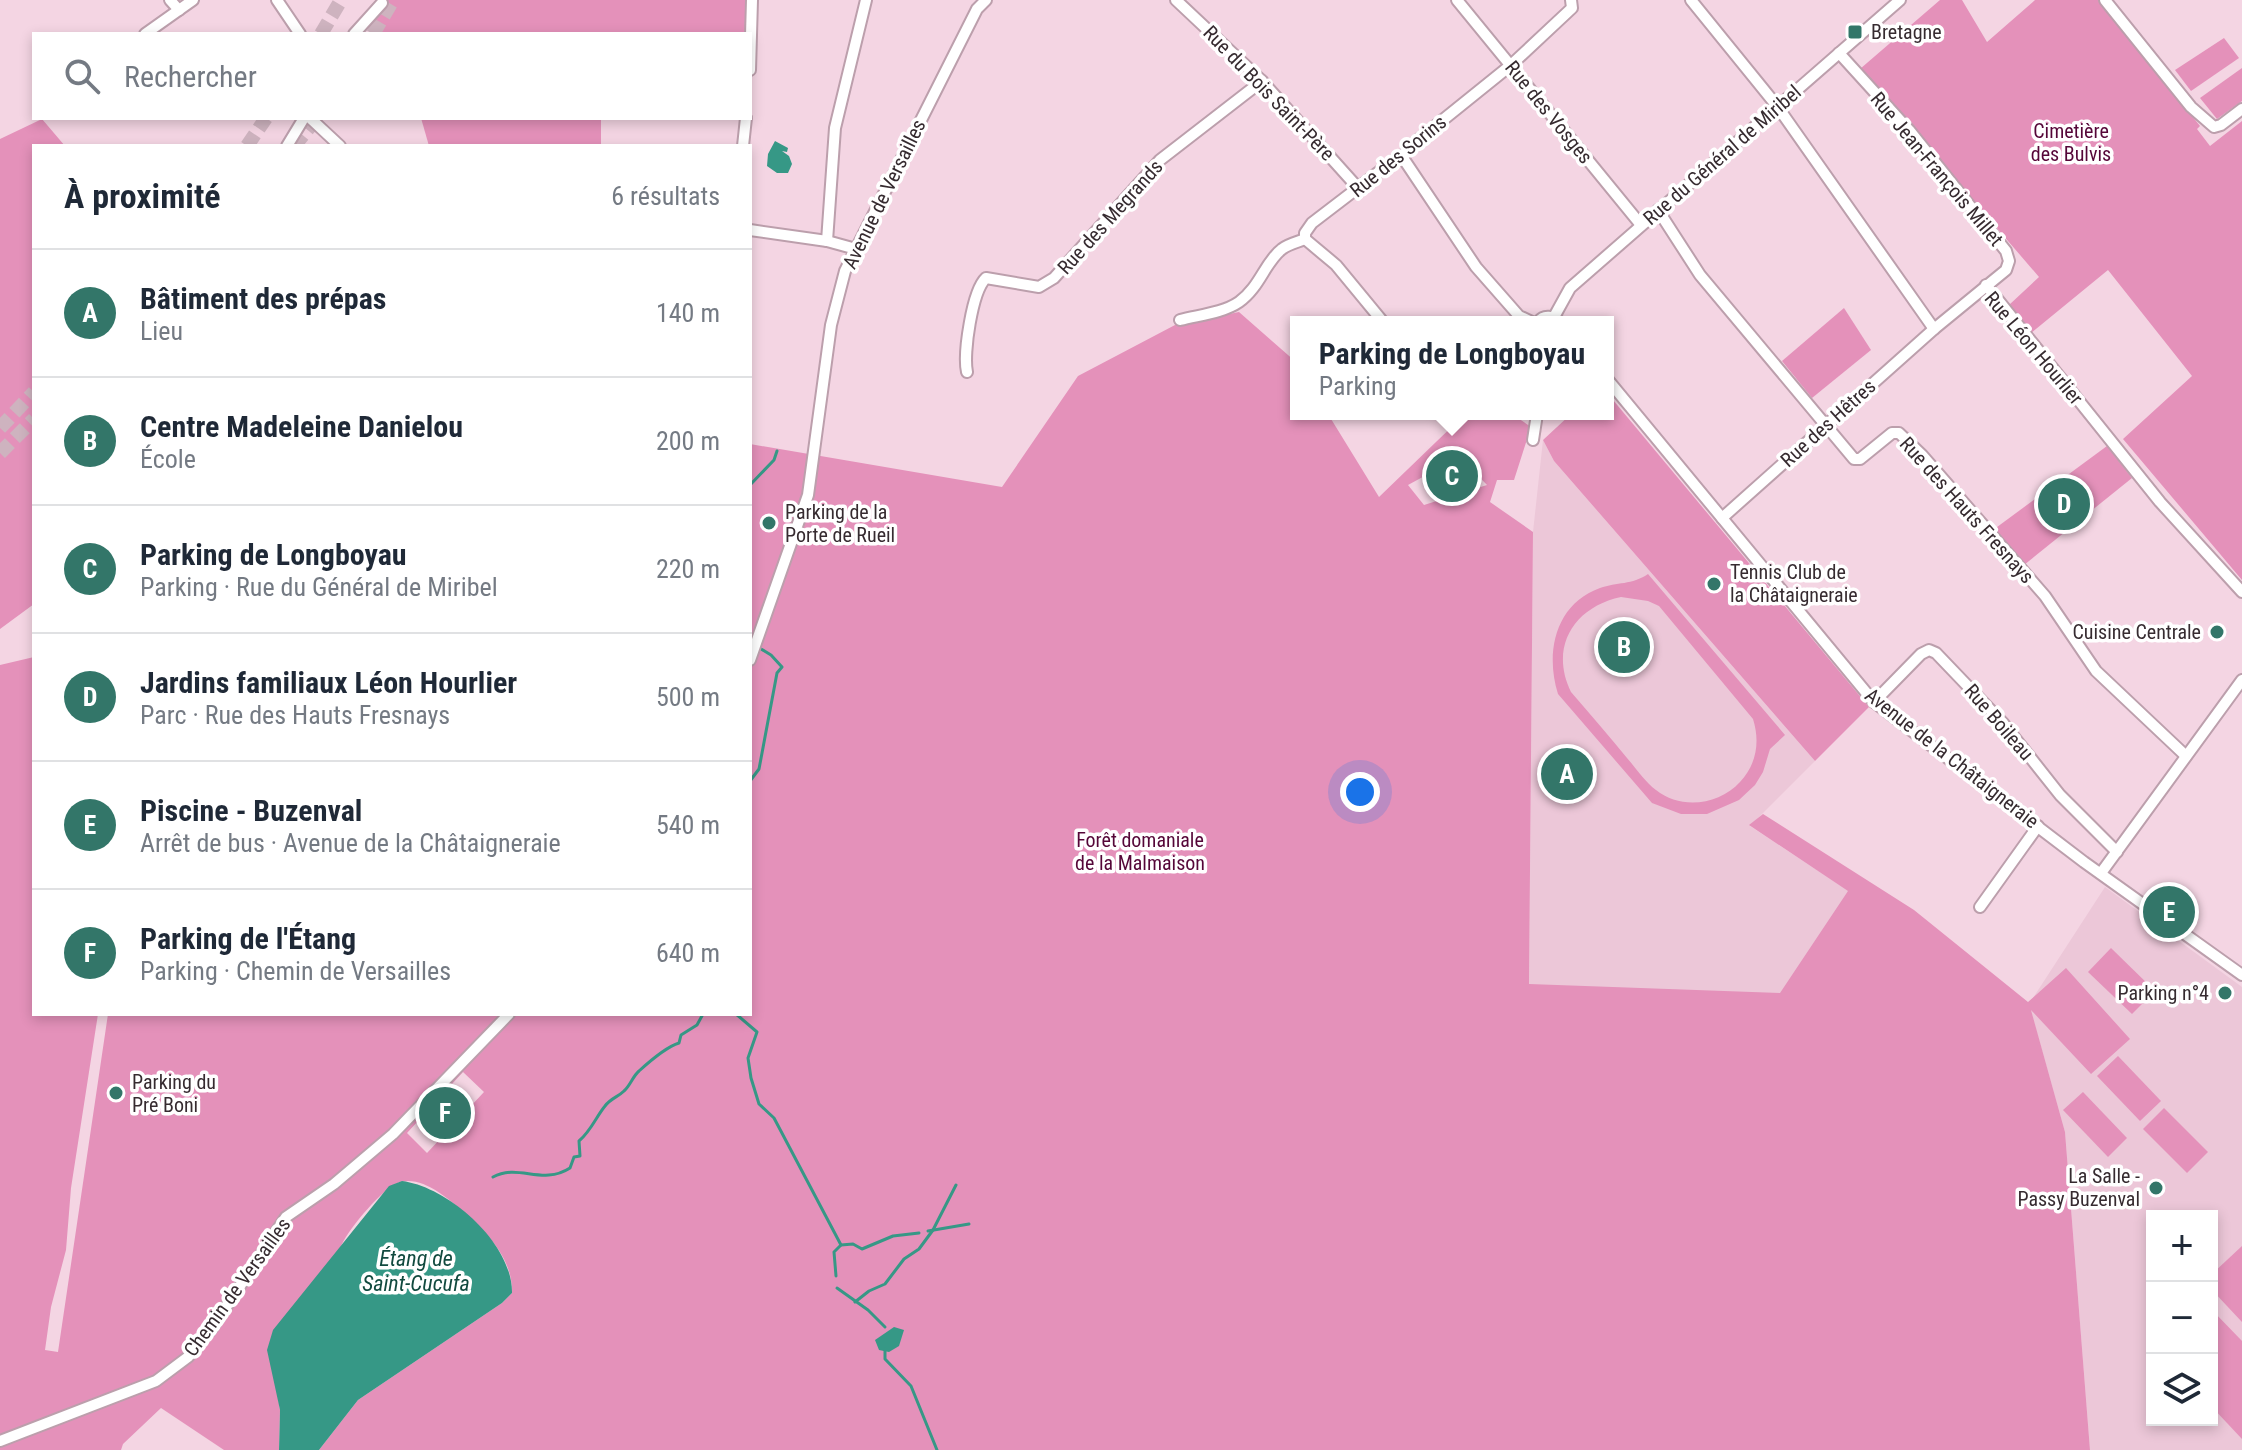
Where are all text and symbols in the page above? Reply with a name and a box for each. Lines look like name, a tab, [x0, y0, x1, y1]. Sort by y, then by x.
street label: Rue du Bois Saint-Père	[1198, 20, 1340, 166]
place label: Bretagne	[1871, 20, 1942, 44]
marker: Bretagne	[1846, 23, 1864, 41]
search box	[32, 32, 752, 120]
icon: search	[60, 54, 104, 98]
street label: Rue des Vosges	[1500, 56, 1598, 168]
text: Rechercher	[124, 59, 257, 94]
street label: Rue du Général de Miribel	[1638, 80, 1806, 230]
street label: Rue Jean-François Millet	[1866, 87, 2008, 251]
street label: Rue des Sorins	[1345, 110, 1451, 202]
street label: Avenue de Versailles	[837, 115, 931, 273]
park label: Cimetière des Bulvis	[2031, 119, 2111, 166]
street label: Rue des Megrands	[1052, 155, 1168, 279]
text: À proximité	[64, 176, 221, 216]
text: 6 résultats	[611, 181, 720, 211]
text: Bâtiment des prépas	[140, 281, 386, 316]
street label: Rue Léon Hourlier	[1980, 287, 2088, 409]
text: A	[82, 298, 98, 328]
text: 140 m	[656, 298, 720, 328]
text: Lieu	[140, 316, 183, 346]
popup	[1290, 316, 1614, 420]
text: Parking de Longboyau	[1319, 336, 1585, 371]
text: Parking	[1319, 371, 1396, 401]
street label: Rue des Hêtres	[1776, 374, 1880, 472]
text: Centre Madeleine Danielou	[140, 409, 463, 444]
text: B	[83, 426, 97, 456]
text: 200 m	[656, 426, 720, 456]
street label: Rue des Hauts Fresnays	[1895, 432, 2039, 588]
text: École	[140, 444, 196, 474]
pin: C	[1426, 446, 1478, 506]
pin: D	[2038, 474, 2090, 534]
place label: Parking de la Porte de Rueil	[785, 500, 895, 547]
marker: Parking de la Porte de Rueil	[760, 514, 778, 532]
text: Parking de Longboyau	[140, 537, 407, 572]
text: C	[83, 554, 97, 584]
text: 220 m	[656, 554, 720, 584]
place label: Tennis Club de la Châtaigneraie	[1730, 560, 1858, 607]
text: Parking · Rue du Général de Miribel	[140, 572, 498, 602]
marker: Tennis Club de la Châtaigneraie	[1705, 575, 1723, 593]
pin: B	[1598, 617, 1650, 677]
place label: Cuisine Centrale	[2072, 620, 2201, 644]
marker: Cuisine Centrale	[2208, 623, 2226, 641]
text: Jardins familiaux Léon Hourlier	[140, 665, 517, 700]
street label: Rue Boileau	[1959, 679, 2039, 765]
text: D	[83, 682, 97, 712]
text: 500 m	[656, 682, 720, 712]
street label: Avenue de la Châtaigneraie	[1860, 683, 2044, 833]
text: Parc · Rue des Hauts Fresnays	[140, 700, 450, 730]
pin: A	[1541, 744, 1593, 804]
your location	[1340, 772, 1380, 812]
text: Piscine - Buzenval	[140, 793, 362, 828]
text: E	[84, 810, 96, 840]
text: 540 m	[656, 810, 720, 840]
text: Arrêt de bus · Avenue de la Châtaigneraie	[140, 828, 561, 858]
park label: Forêt domaniale de la Malmaison	[1075, 828, 1205, 875]
pin: E	[2143, 882, 2195, 942]
text: Parking de l'Étang	[140, 921, 356, 956]
text: F	[84, 938, 96, 968]
text: 640 m	[656, 938, 720, 968]
text: Parking · Chemin de Versailles	[140, 956, 451, 986]
place label: Parking n°4	[2118, 981, 2209, 1005]
marker: Parking n°4	[2216, 984, 2234, 1002]
place label: Parking du Pré Boni	[132, 1070, 216, 1117]
pin: F	[419, 1083, 471, 1143]
marker: Parking du Pré Boni	[107, 1084, 125, 1102]
place label: La Salle - Passy Buzenval	[2017, 1164, 2140, 1211]
marker: La Salle - Passy Buzenval	[2147, 1179, 2165, 1197]
map controls	[2146, 1210, 2218, 1426]
button: +	[2146, 1210, 2218, 1282]
street label: Chemin de Versailles	[179, 1213, 295, 1361]
water label: Étang de Saint-Cucufa	[362, 1246, 470, 1296]
button: −	[2146, 1282, 2218, 1354]
button: layers	[2146, 1354, 2218, 1426]

